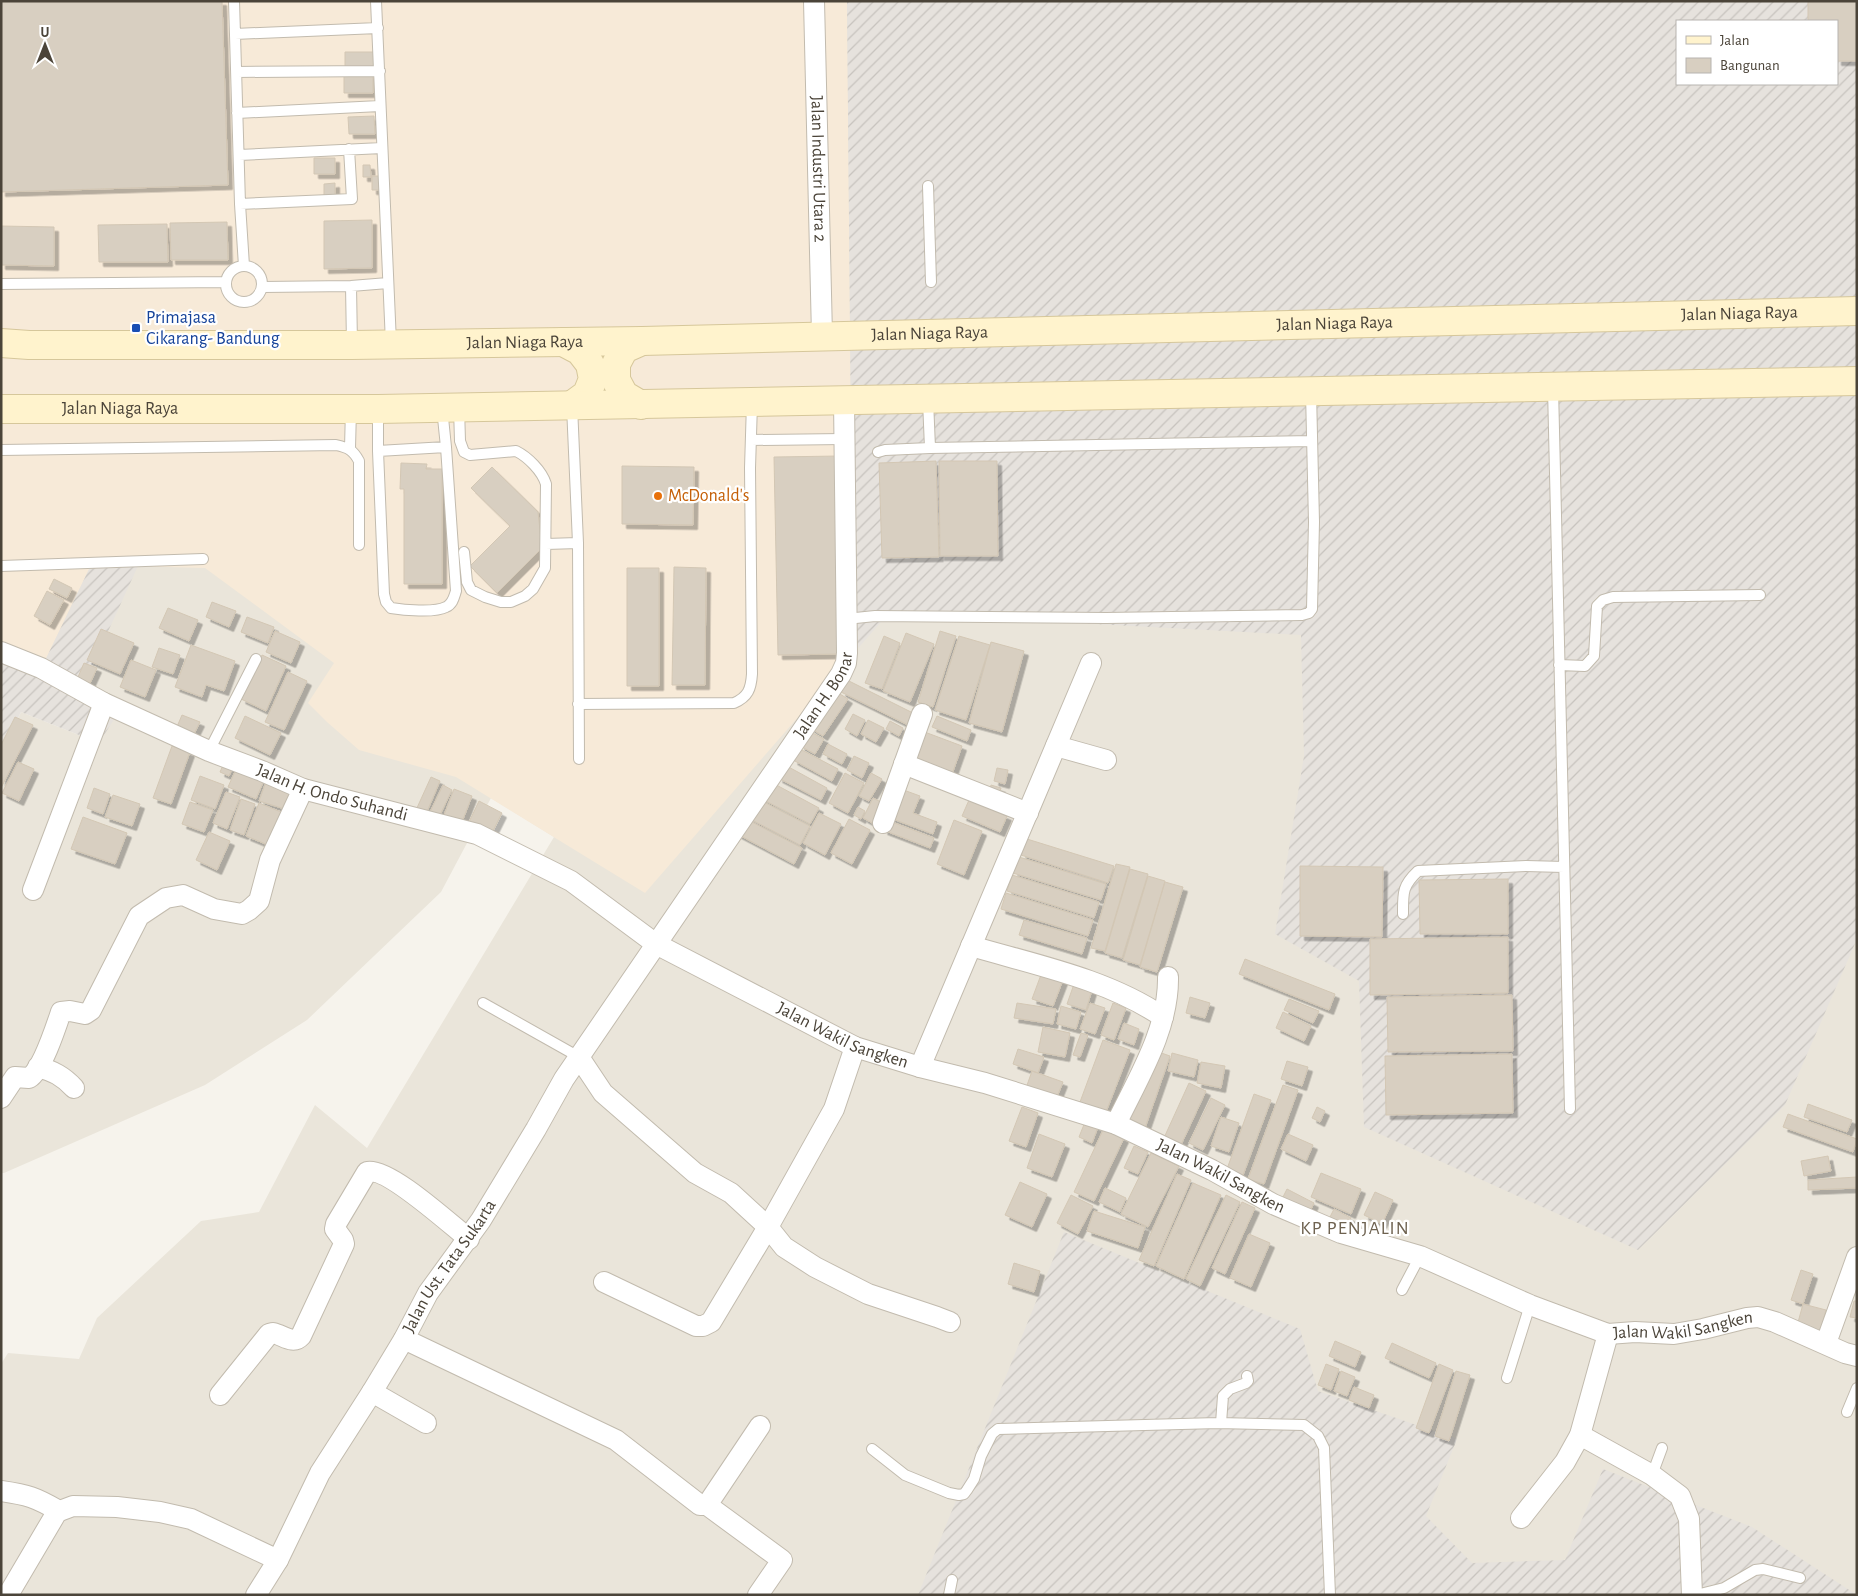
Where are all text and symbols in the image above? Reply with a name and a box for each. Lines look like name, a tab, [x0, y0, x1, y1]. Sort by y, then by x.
north arrow	[20, 20, 70, 70]
legend	[1676, 20, 1838, 85]
text: U	[41, 26, 50, 40]
text: Jalan	[1720, 33, 1750, 48]
text: Bangunan	[1720, 58, 1780, 73]
street label: Jalan Industri Utara 2	[807, 95, 829, 243]
street label: Jalan Niaga Raya	[1681, 303, 1798, 324]
place label: Primajasa Cikarang- Bandung	[146, 309, 280, 348]
street label: Jalan Niaga Raya	[1276, 313, 1393, 334]
marker: Primajasa Cikarang- Bandung	[130, 322, 142, 334]
street label: Jalan Niaga Raya	[871, 323, 988, 344]
street label: Jalan Niaga Raya	[466, 333, 583, 352]
street label: Jalan Niaga Raya	[62, 400, 178, 418]
place label: McDonald's	[668, 487, 750, 505]
marker: McDonald's	[652, 490, 664, 502]
street label: Jalan H. Bonar	[791, 651, 856, 742]
street label: Jalan H. Ondo Suhandi	[254, 761, 409, 825]
street label: Jalan Wakil Sangken	[774, 999, 910, 1072]
street label: Jalan Wakil Sangken	[1154, 1136, 1287, 1217]
street label: Jalan Ust. Tata Sukarta	[400, 1197, 500, 1336]
district label: KP PENJALIN	[1300, 1219, 1410, 1238]
street label: Jalan Wakil Sangken	[1612, 1309, 1754, 1343]

